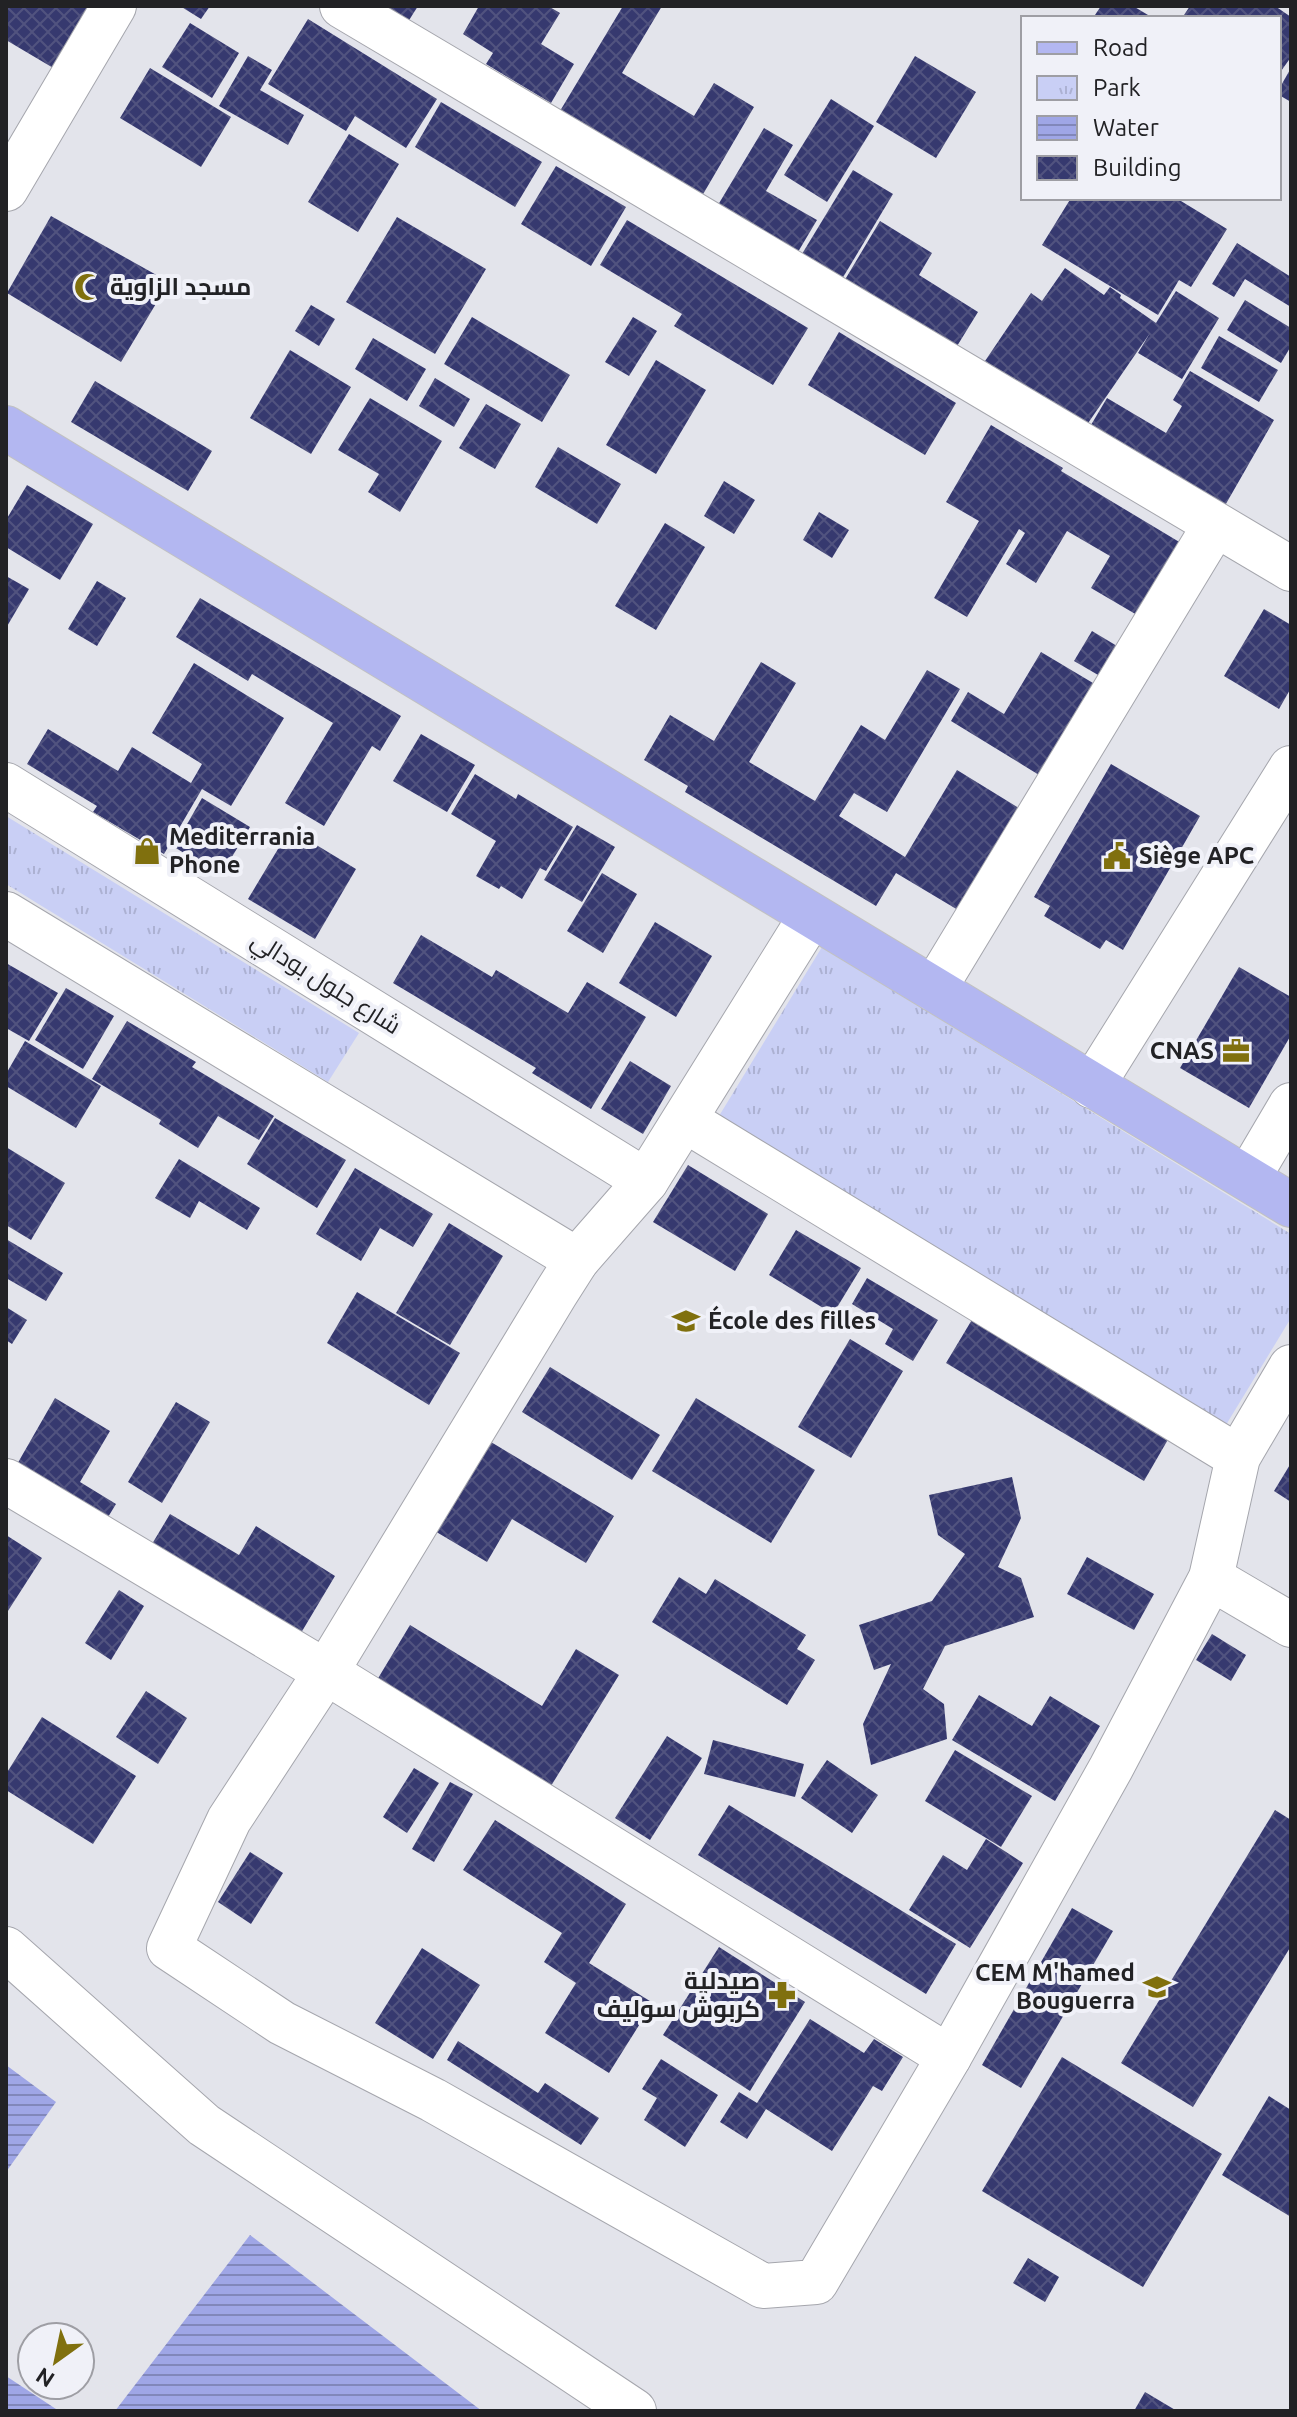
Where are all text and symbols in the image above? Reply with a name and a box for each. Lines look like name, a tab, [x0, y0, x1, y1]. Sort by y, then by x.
legend	[1021, 16, 1281, 200]
text: Road	[1093, 34, 1148, 61]
text: Park	[1093, 74, 1141, 101]
text: Water	[1093, 114, 1159, 141]
text: Building	[1093, 154, 1181, 181]
mosque icon: مسجد الزاوية	[73, 272, 103, 302]
place label: مسجد الزاوية	[110, 273, 251, 301]
place label: Mediterrania Phone	[169, 823, 315, 878]
shop icon: Mediterrania Phone	[132, 836, 162, 866]
public building icon: Siège APC	[1102, 841, 1132, 871]
place label: Siège APC	[1139, 842, 1254, 869]
street label: شارع جلول بودالي	[243, 926, 406, 1044]
office icon: CNAS	[1221, 1036, 1251, 1066]
place label: CNAS	[1150, 1037, 1214, 1064]
place label: École des filles	[708, 1305, 876, 1334]
school or university icon: École des filles	[671, 1306, 701, 1336]
place label: CEM M'hamed Bouguerra	[975, 1959, 1135, 2014]
place label: صيدلية كربوش سوليف	[597, 1967, 760, 2023]
school or university icon: CEM M'hamed Bouguerra	[1142, 1972, 1172, 2002]
pharmacy icon: صيدلية كربوش سوليف	[767, 1980, 797, 2010]
north arrow	[16, 2321, 96, 2401]
text: N	[31, 2363, 59, 2393]

